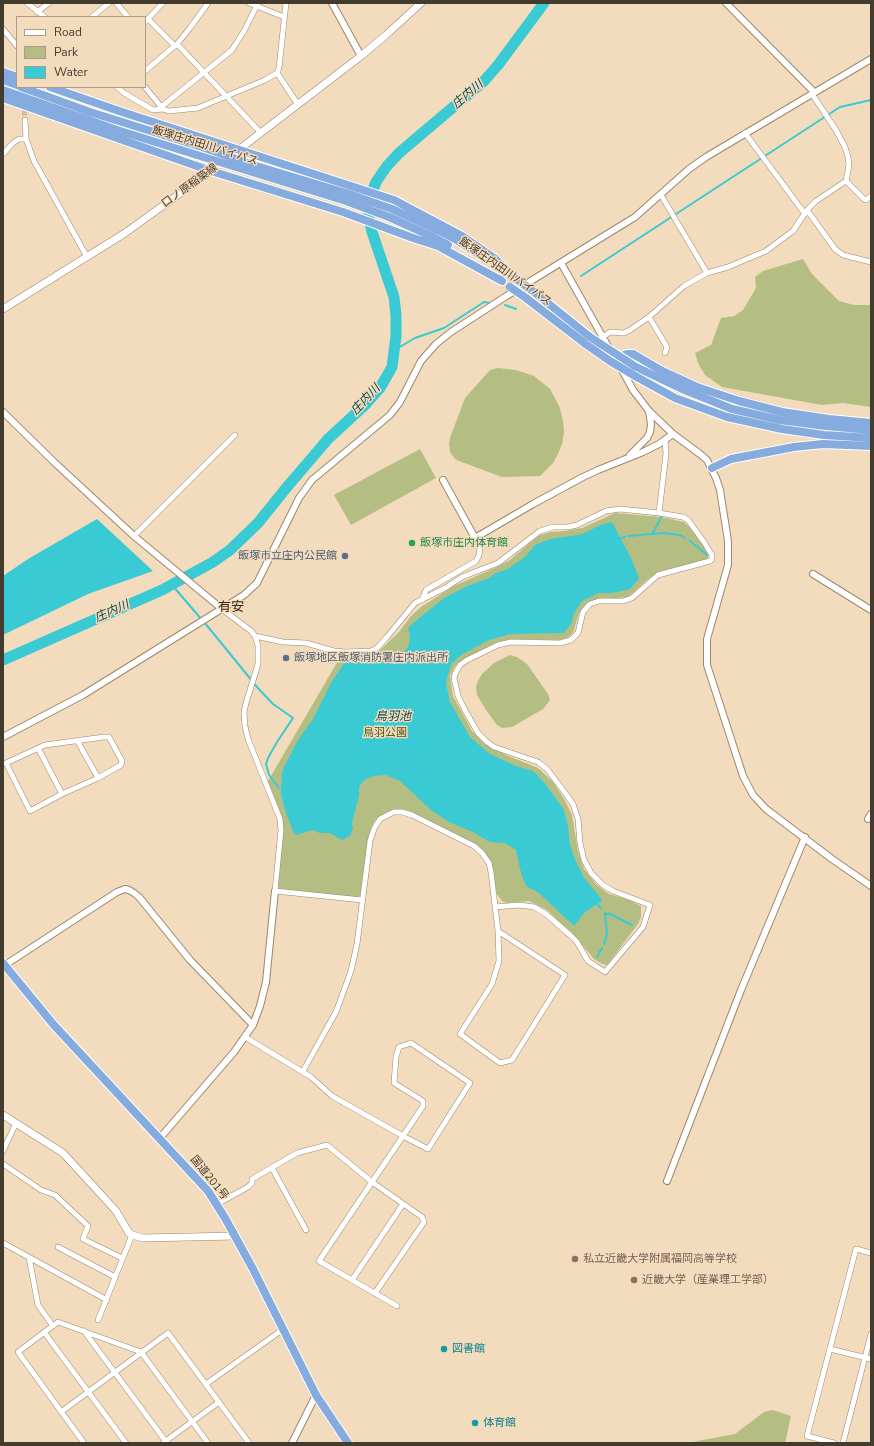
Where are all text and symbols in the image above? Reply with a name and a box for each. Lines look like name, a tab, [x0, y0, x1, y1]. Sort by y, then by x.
legend	[16, 16, 146, 88]
text: Road	[54, 24, 82, 40]
text: Park	[54, 44, 78, 60]
text: Water	[54, 64, 88, 80]
water label: 庄内川	[450, 78, 486, 112]
street label: 飯塚庄内田川バイパス	[150, 124, 260, 168]
street label: 口ノ原稲築線	[159, 161, 221, 211]
street label: 飯塚庄内田川バイパス	[456, 235, 554, 309]
water label: 庄内川	[348, 382, 384, 418]
place label: 飯塚市庄内体育館	[420, 536, 508, 550]
marker: 飯塚市庄内体育館	[407, 538, 417, 548]
place label: 飯塚市立庄内公民館	[238, 549, 337, 563]
marker: 飯塚市立庄内公民館	[340, 551, 350, 561]
water label: 庄内川	[93, 598, 131, 626]
district label: 有安	[218, 600, 244, 616]
place label: 飯塚地区飯塚消防署庄内派出所	[294, 651, 448, 665]
marker: 飯塚地区飯塚消防署庄内派出所	[281, 653, 291, 663]
water label: 鳥羽池	[375, 710, 411, 724]
park label: 鳥羽公園	[363, 726, 407, 740]
street label: 国道201号	[187, 1153, 231, 1203]
place label: 私立近畿大学附属福岡高等学校	[583, 1252, 737, 1266]
marker: 私立近畿大学附属福岡高等学校	[570, 1254, 580, 1264]
place label: 近畿大学（産業理工学部）	[642, 1273, 774, 1287]
marker: 近畿大学（産業理工学部）	[629, 1275, 639, 1285]
place label: 図書館	[452, 1342, 485, 1356]
marker: 図書館	[439, 1344, 449, 1354]
place label: 体育館	[483, 1416, 516, 1430]
marker: 体育館	[470, 1418, 480, 1428]

